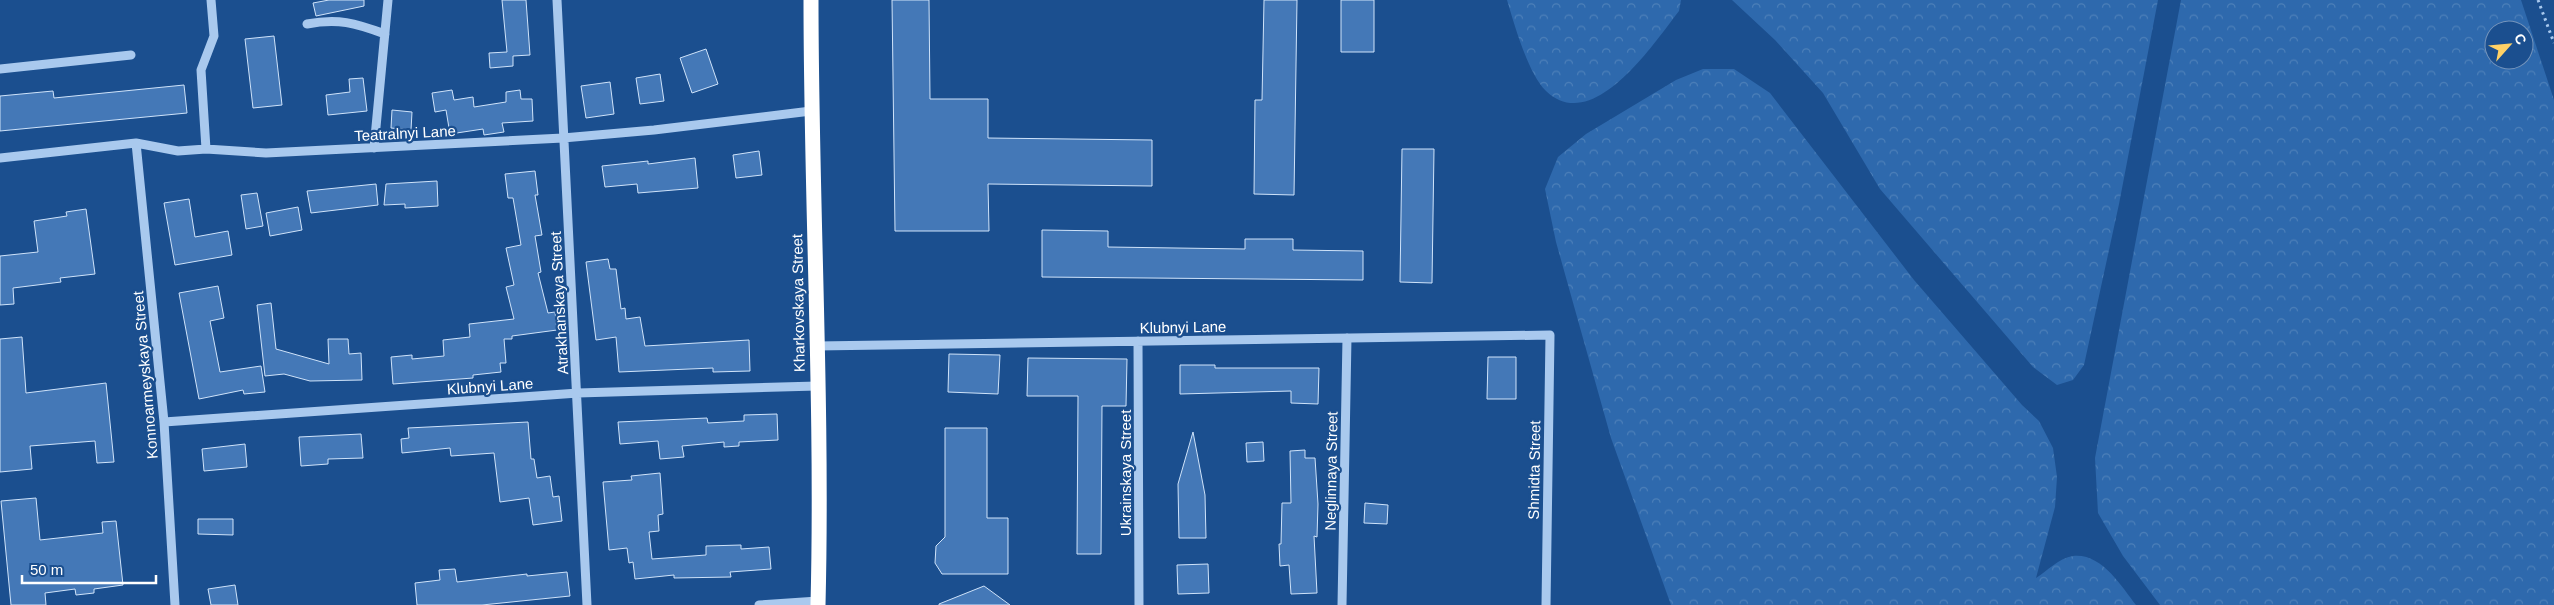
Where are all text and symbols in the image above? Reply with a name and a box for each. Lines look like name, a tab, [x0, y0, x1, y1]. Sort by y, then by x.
north arrow	[2484, 20, 2534, 70]
text: С	[2511, 31, 2530, 47]
street label: Teatralnyi Lane	[354, 122, 456, 144]
street label: Atrakhanskaya Street	[547, 230, 571, 375]
street label: Kharkovskaya Street	[788, 233, 808, 372]
street label: Konnoarmeyskaya Street	[129, 290, 161, 460]
street label: Klubnyi Lane	[1139, 318, 1227, 336]
street label: Klubnyi Lane	[446, 374, 534, 398]
street label: Ukrainskaya Street	[1117, 409, 1134, 536]
street label: Neglinnaya Street	[1321, 410, 1341, 531]
street label: Shmidta Street	[1525, 419, 1543, 520]
scale bar	[22, 552, 156, 584]
text: 50 m	[30, 561, 63, 578]

